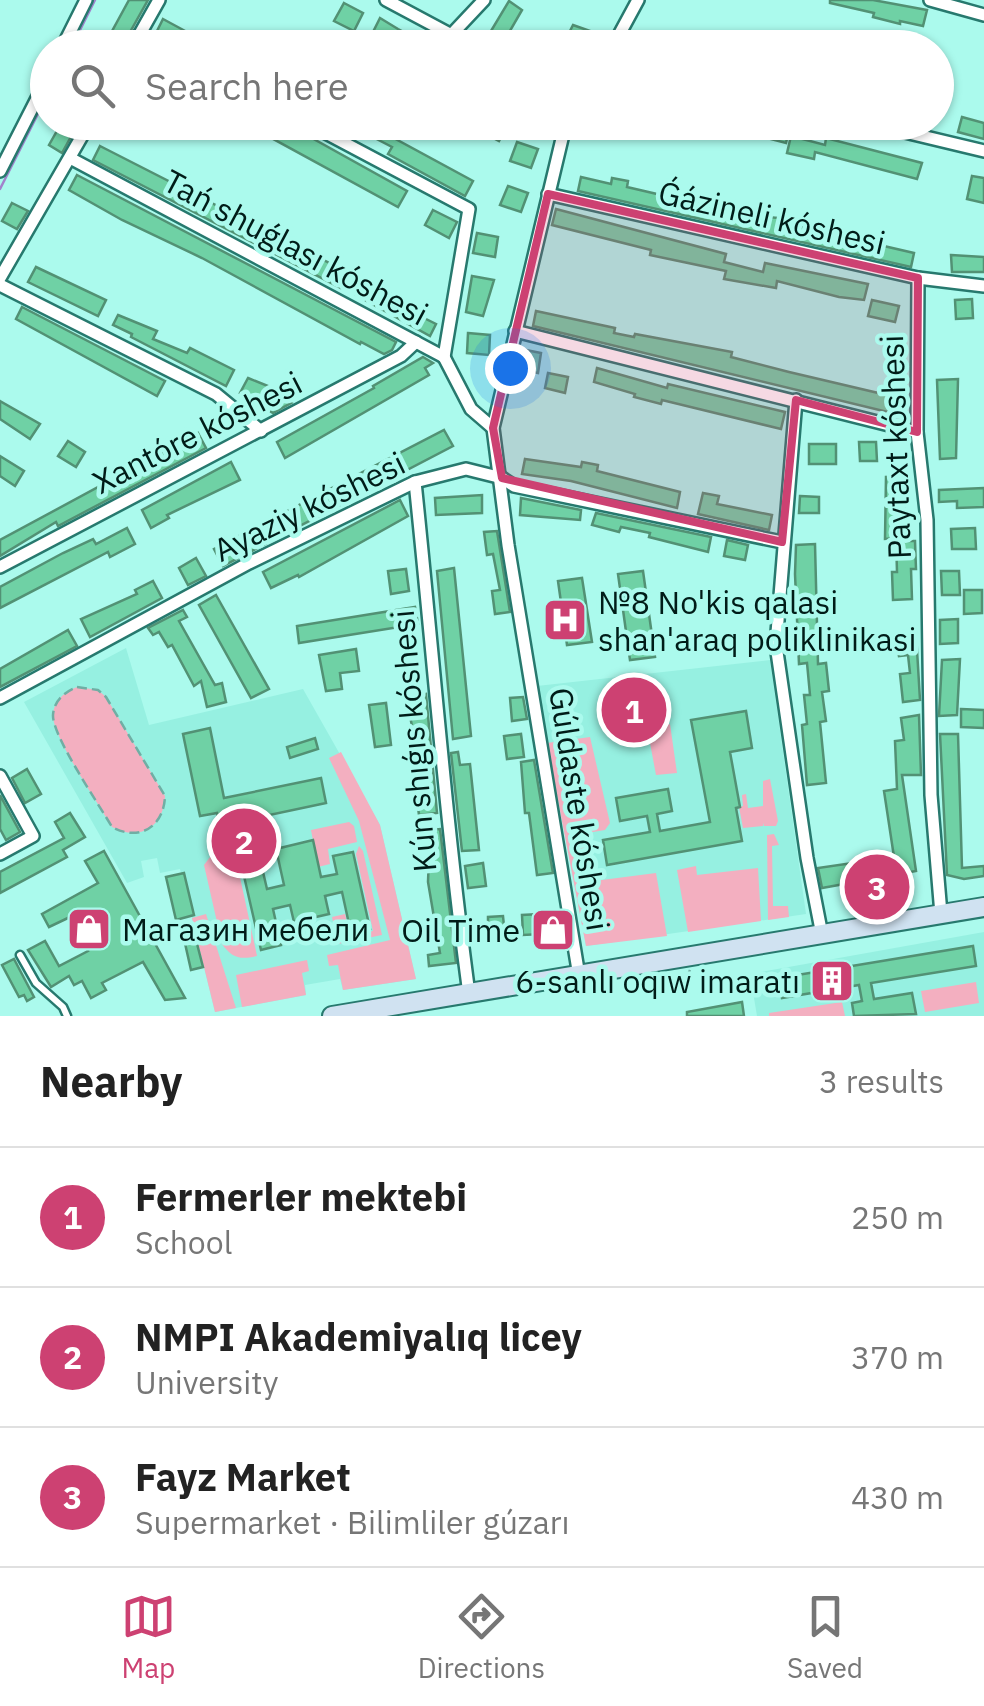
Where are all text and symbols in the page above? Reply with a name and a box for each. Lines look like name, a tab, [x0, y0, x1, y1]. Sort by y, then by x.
search box	[30, 30, 954, 140]
icon: search	[65, 58, 120, 113]
text: Search here	[145, 61, 349, 110]
street label: Tań shuǵlası kóshesi	[156, 159, 436, 335]
street label: Ǵázineli kóshesi	[655, 171, 889, 263]
street label: Paytaxt kóshesi	[870, 334, 920, 560]
your location	[485, 343, 536, 394]
street label: Xantóre kóshesi	[85, 361, 309, 503]
street label: Ayaziy kóshesi	[206, 441, 412, 571]
place label: №8 No'kis qalasi shan'araq poliklinikasi	[598, 581, 917, 660]
hospital icon: №8 No'kis qalasi shan'araq poliklinikasi	[542, 597, 588, 643]
street label: Kún shıǵıs kóshesi	[381, 608, 445, 874]
pin: 1	[602, 672, 666, 748]
street label: Gúldaste kóshesi	[540, 684, 620, 934]
pin: 2	[212, 804, 276, 878]
pin: 3	[844, 850, 910, 924]
shop icon: Магазин мебели	[66, 906, 112, 952]
shop icon: Oil Time	[530, 907, 576, 953]
place label: Магазин мебели	[122, 908, 369, 950]
place label: Oil Time	[401, 909, 520, 951]
building icon: 6-sanlı oqıw imaratı	[809, 958, 855, 1004]
place label: 6-sanlı oqıw imaratı	[515, 960, 800, 1002]
text: Nearby	[40, 1054, 182, 1109]
text: 3 results	[819, 1060, 944, 1102]
text: Fermerler mektebi	[135, 1172, 467, 1221]
text: 1	[63, 1196, 82, 1238]
text: 250 m	[851, 1196, 944, 1238]
text: School	[135, 1221, 232, 1263]
text: NMPI Akademiyalıq licey	[135, 1312, 582, 1361]
text: 2	[63, 1336, 82, 1378]
text: 370 m	[851, 1336, 944, 1378]
text: University	[135, 1361, 278, 1403]
text: Fayz Market	[135, 1452, 351, 1501]
text: 3	[63, 1476, 82, 1518]
text: 430 m	[851, 1476, 944, 1518]
text: Supermarket · Bilimliler gúzarı	[135, 1501, 570, 1543]
tab: Map	[121, 1589, 176, 1686]
tab: Directions	[418, 1589, 545, 1686]
tab: Saved	[787, 1589, 863, 1686]

